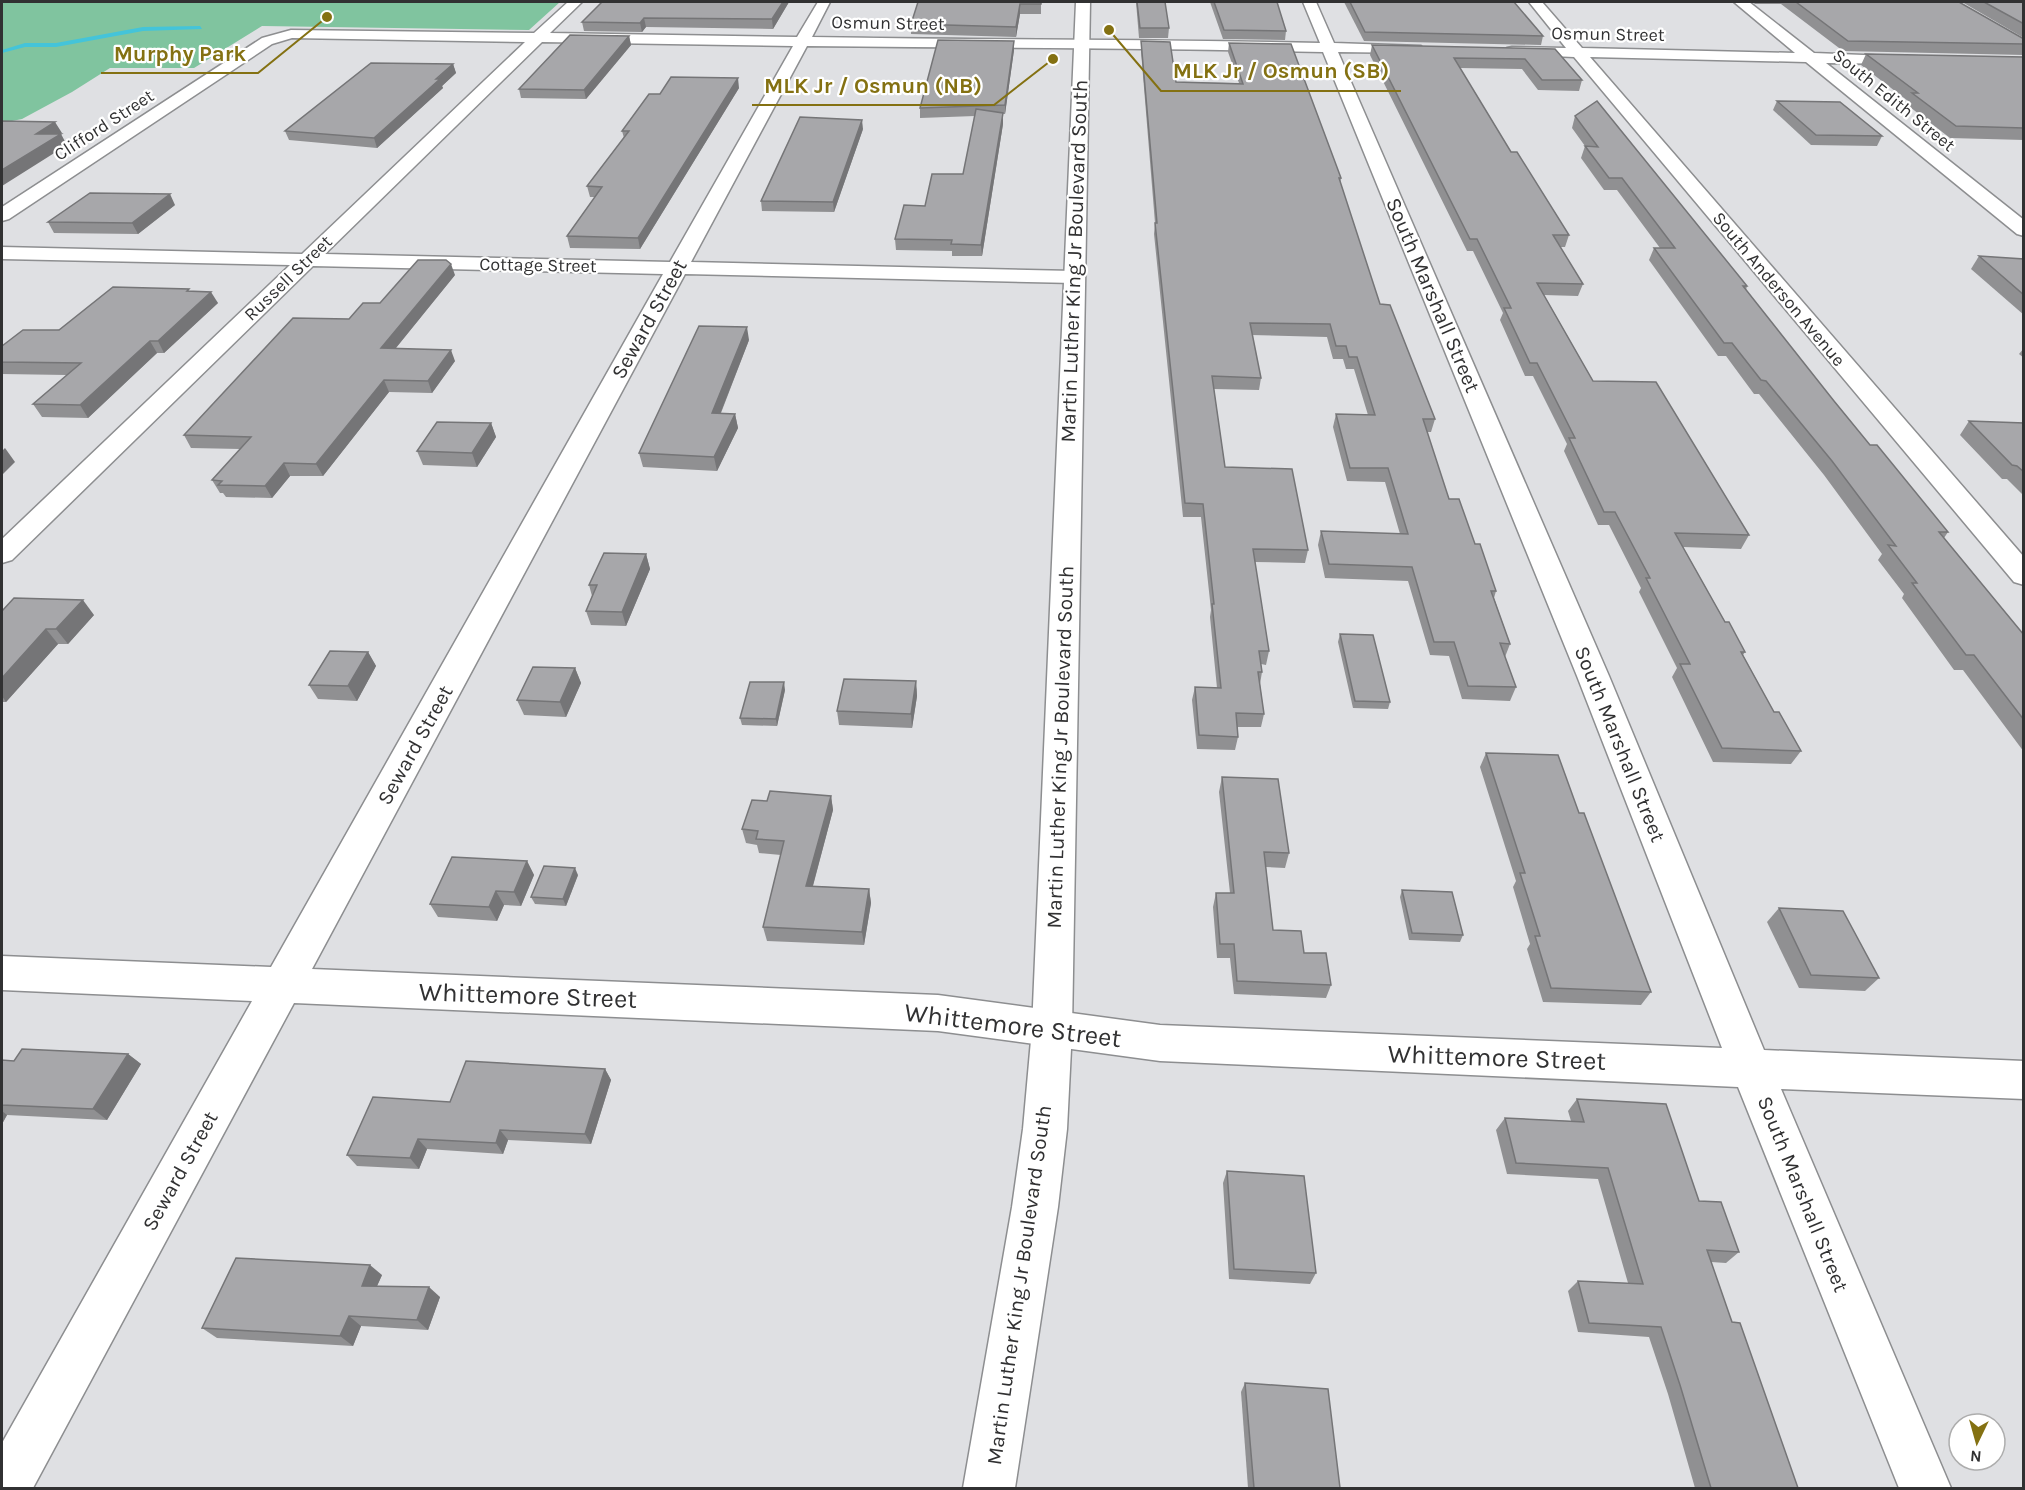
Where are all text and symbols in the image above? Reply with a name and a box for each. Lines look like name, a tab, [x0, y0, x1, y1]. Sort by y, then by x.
street label: Osmun Street	[831, 11, 945, 35]
street label: Osmun Street	[1551, 22, 1665, 46]
callout: Murphy Park	[101, 33, 258, 73]
text: Murphy Park	[114, 41, 246, 67]
street label: South Edith Street	[1828, 44, 1960, 156]
callout: MLK Jr / Osmun (SB)	[1161, 51, 1401, 91]
text: MLK Jr / Osmun (SB)	[1173, 58, 1389, 84]
callout: MLK Jr / Osmun (NB)	[752, 65, 994, 105]
text: MLK Jr / Osmun (NB)	[764, 73, 982, 99]
street label: Martin Luther King Jr Boulevard South	[1056, 79, 1092, 443]
street label: Clifford Street	[50, 84, 158, 165]
street label: South Marshall Street	[1381, 194, 1485, 396]
street label: South Anderson Avenue	[1708, 207, 1850, 371]
street label: Russell Street	[239, 230, 337, 325]
street label: Cottage Street	[479, 253, 597, 277]
street label: Seward Street	[606, 255, 692, 383]
street label: Martin Luther King Jr Boulevard South	[1042, 565, 1078, 929]
street label: South Marshall Street	[1570, 643, 1670, 846]
street label: Seward Street	[372, 681, 458, 809]
street label: Whittemore Street	[418, 976, 638, 1015]
street label: Whittemore Street	[903, 997, 1123, 1054]
street label: Whittemore Street	[1387, 1038, 1607, 1077]
street label: South Marshall Street	[1753, 1093, 1853, 1296]
street label: Martin Luther King Jr Boulevard South	[982, 1103, 1056, 1467]
street label: Seward Street	[137, 1107, 223, 1235]
north arrow	[1947, 1412, 2007, 1472]
text: N	[1969, 1446, 1982, 1466]

